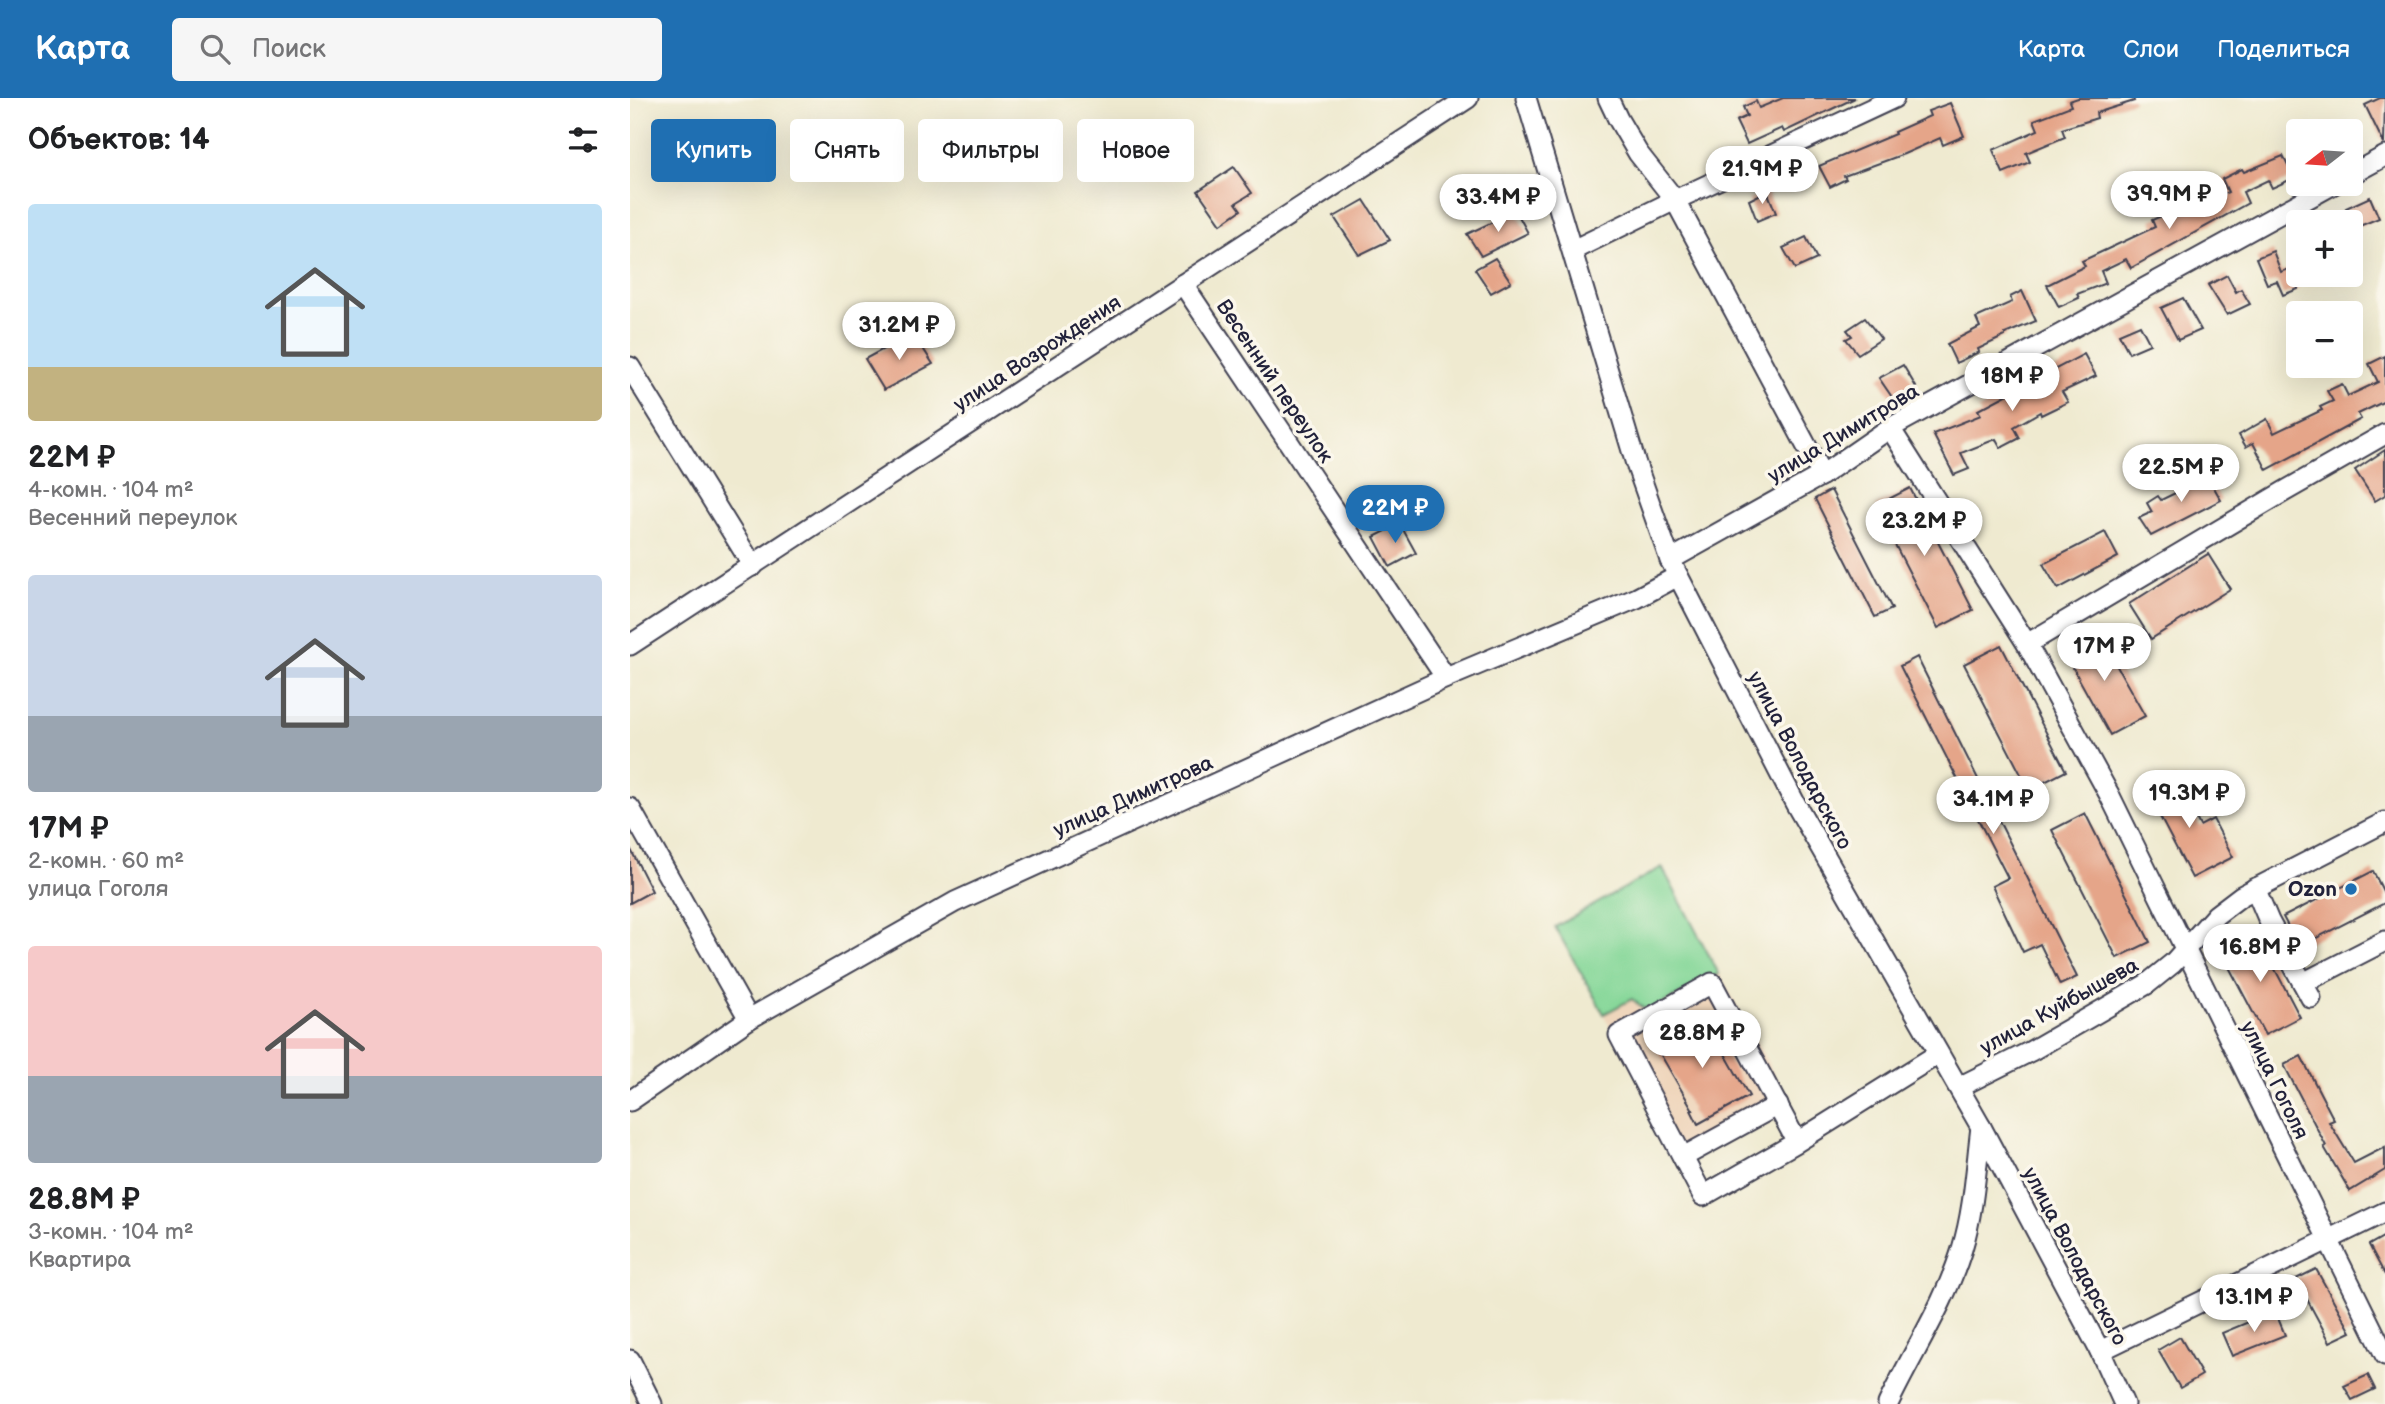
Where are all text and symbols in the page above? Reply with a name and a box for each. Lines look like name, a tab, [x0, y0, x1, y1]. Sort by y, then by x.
search box	[172, 18, 662, 81]
text: Карта	[35, 29, 130, 69]
icon: search	[196, 30, 234, 68]
text: Поиск	[252, 34, 326, 65]
text: Карта	[2018, 35, 2085, 64]
text: Слои	[2123, 35, 2179, 64]
text: Поделиться	[2217, 35, 2350, 64]
chip: Купить	[651, 119, 776, 182]
chip: Снять	[790, 119, 904, 182]
chip: Фильтры	[918, 119, 1063, 182]
chip: Новое	[1077, 119, 1194, 182]
north arrow	[2286, 119, 2362, 196]
map controls	[2286, 119, 2363, 378]
icon: filters	[564, 121, 602, 159]
text: Объектов: 14	[28, 122, 210, 158]
pin: 21.9M ₽	[1697, 146, 1827, 206]
text: 21.9M ₽	[1722, 155, 1802, 183]
pin: 39.9M ₽	[2104, 172, 2234, 231]
pin: 33.4M ₽	[1433, 174, 1563, 234]
text: 39.9M ₽	[2127, 180, 2211, 208]
text: 33.4M ₽	[1456, 183, 1540, 211]
button: +	[2286, 210, 2363, 287]
icon: home	[252, 249, 378, 375]
street label: улица Возрождения	[949, 290, 1126, 417]
street label: Весенний переулок	[1211, 295, 1338, 468]
button: −	[2286, 301, 2363, 378]
pin: 31.2M ₽	[834, 302, 964, 362]
text: 31.2M ₽	[858, 311, 940, 339]
pin: 18M ₽	[1963, 354, 2061, 413]
text: 18M ₽	[1981, 362, 2043, 390]
street label: улица Димитрова	[1763, 378, 1924, 488]
text: 22M ₽	[28, 440, 115, 476]
pin: 22.5M ₽	[2116, 444, 2246, 504]
text: 22.5M ₽	[2138, 453, 2224, 481]
text: 4-комн. · 104 m²	[28, 476, 194, 504]
pin: 22M ₽	[1346, 486, 1444, 545]
text: 22M ₽	[1362, 494, 1428, 522]
pin: 23.2M ₽	[1859, 498, 1989, 558]
text: Весенний переулок	[28, 504, 238, 532]
text: 23.2M ₽	[1882, 507, 1966, 535]
icon: home	[252, 620, 378, 746]
pin: 17M ₽	[2055, 624, 2153, 683]
text: 17M ₽	[2073, 632, 2135, 660]
street label: улица Володарского	[1742, 667, 1857, 854]
street label: улица Димитрова	[1050, 750, 1217, 843]
pin: 19.3M ₽	[2124, 770, 2254, 830]
pin: 34.1M ₽	[1928, 776, 2058, 836]
text: 19.3M ₽	[2148, 779, 2230, 807]
text: 34.1M ₽	[1952, 785, 2034, 813]
text: 17M ₽	[28, 811, 109, 847]
text: 2-комн. · 60 m²	[28, 847, 184, 875]
text: улица Гоголя	[28, 875, 169, 903]
place label: Ozon	[2288, 877, 2337, 902]
marker: Ozon	[2343, 881, 2359, 897]
pin: 16.8M ₽	[2195, 924, 2325, 984]
text: 16.8M ₽	[2219, 933, 2301, 961]
street label: улица Куйбышева	[1976, 952, 2143, 1060]
icon: home	[252, 991, 378, 1117]
pin: 28.8M ₽	[1637, 1010, 1767, 1070]
street label: улица Гоголя	[2235, 1017, 2314, 1143]
text: 28.8M ₽	[1659, 1019, 1745, 1047]
street label: улица Володарского	[2017, 1163, 2132, 1350]
text: 28.8M ₽	[28, 1182, 140, 1218]
text: 3-комн. · 104 m²	[28, 1218, 194, 1246]
text: Квартира	[28, 1246, 131, 1274]
pin: 13.1M ₽	[2189, 1274, 2319, 1334]
text: 13.1M ₽	[2215, 1283, 2293, 1311]

